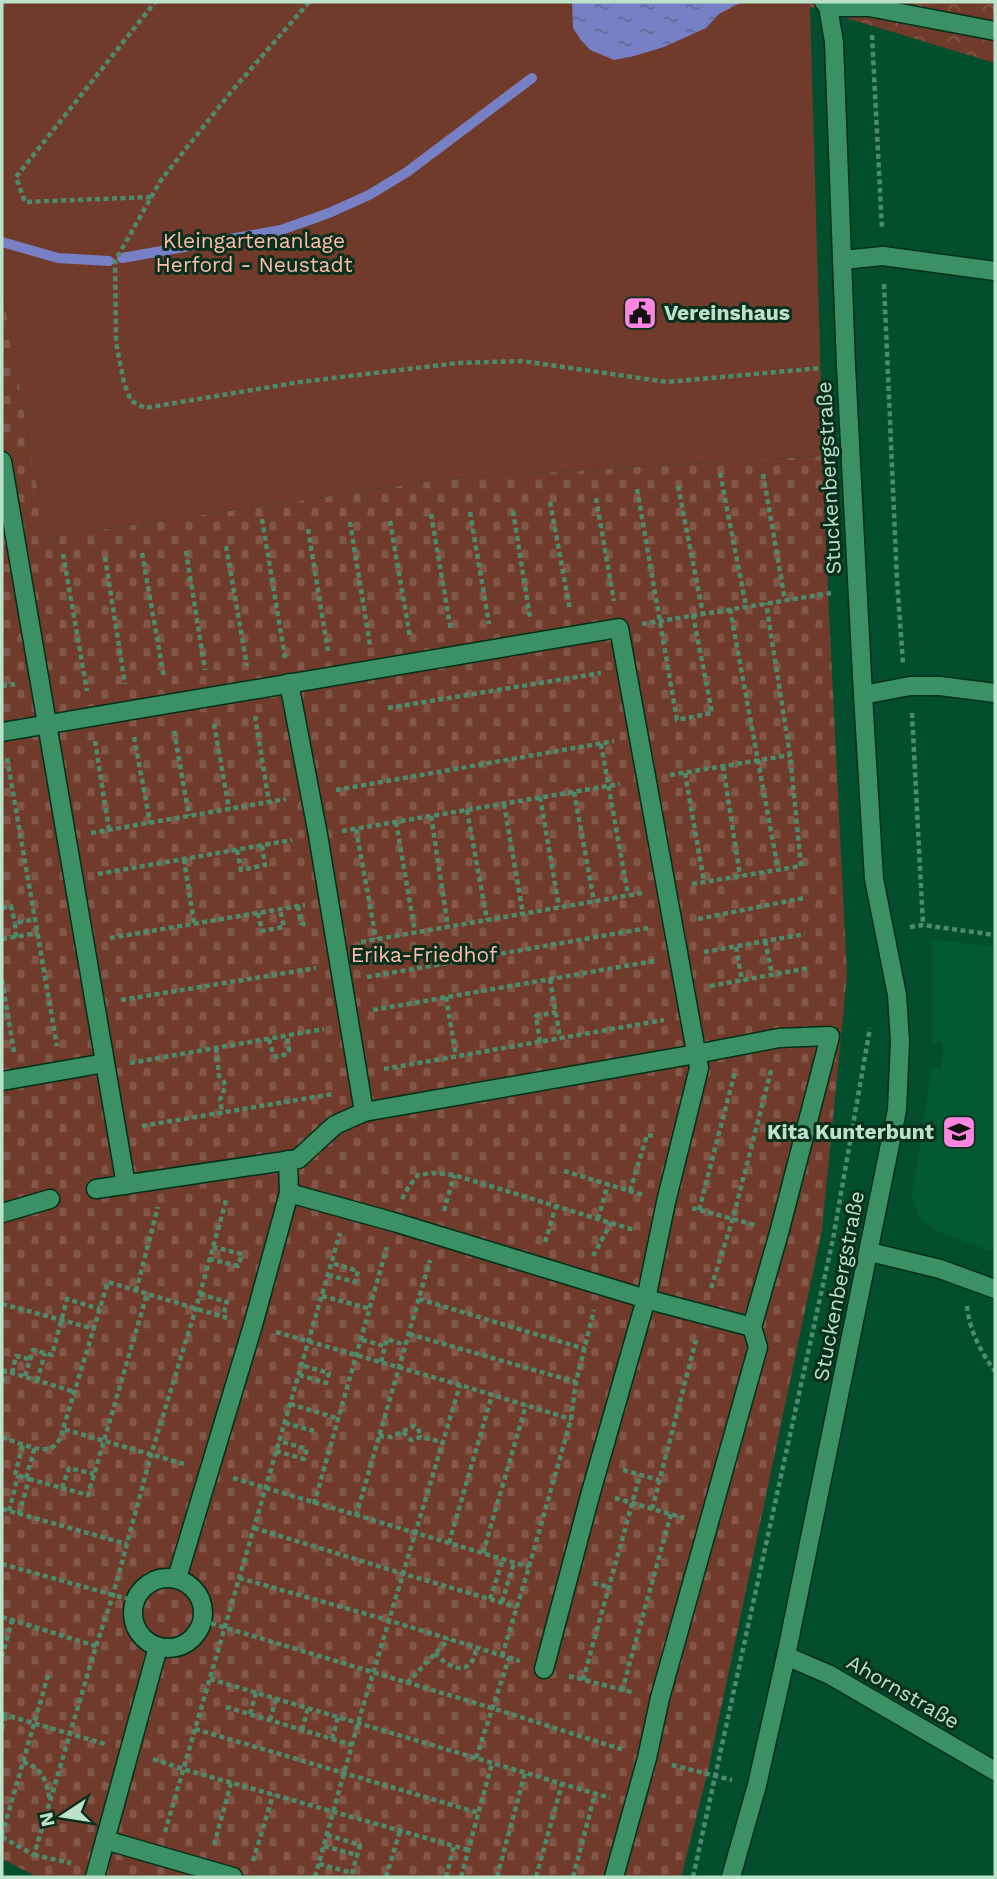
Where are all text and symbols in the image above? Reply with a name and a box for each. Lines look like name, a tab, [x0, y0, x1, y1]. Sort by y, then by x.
park label: Kleingartenanlage Herford - Neustadt	[156, 228, 353, 277]
public building icon: Vereinshaus	[621, 294, 659, 332]
place label: Vereinshaus	[664, 300, 790, 325]
street label: Stuckenbergstraße	[811, 381, 846, 575]
park label: Erika-Friedhof	[351, 942, 497, 967]
school or university icon: Kita Kunterbunt	[940, 1113, 978, 1151]
place label: Kita Kunterbunt	[767, 1119, 934, 1144]
street label: Stuckenbergstraße	[808, 1189, 869, 1383]
street label: Ahornstraße	[842, 1649, 964, 1734]
north arrow	[28, 1781, 98, 1851]
text: N	[34, 1810, 60, 1829]

